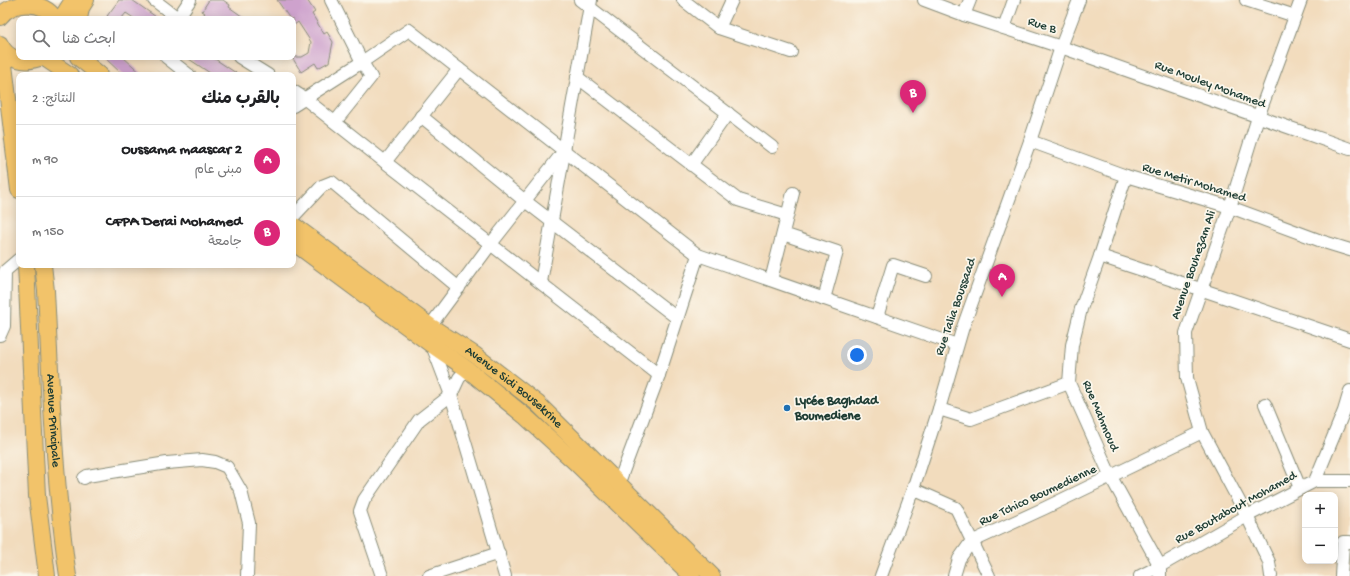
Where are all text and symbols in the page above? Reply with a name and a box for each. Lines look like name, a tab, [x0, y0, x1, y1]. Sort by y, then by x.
street label: Rue B	[1026, 14, 1059, 38]
search box	[16, 16, 296, 60]
icon: search	[30, 27, 52, 49]
text: ابحث هنا	[62, 31, 116, 49]
street label: Rue Mouley Mohamed	[1152, 58, 1269, 113]
pin: B	[900, 80, 926, 113]
text: بالقرب منك	[201, 90, 280, 110]
text: النتائج: 2	[32, 92, 76, 107]
text: Oussama maascar 2	[122, 141, 242, 159]
text: 90 m	[32, 153, 58, 168]
text: A	[263, 153, 271, 168]
street label: Rue Metir Mohamed	[1140, 160, 1249, 206]
text: مبنى عام	[194, 163, 242, 178]
street label: Avenue Bouhezam Ali	[1168, 209, 1220, 321]
text: CFPA Derai Mohamed	[106, 213, 242, 231]
text: 150 m	[32, 225, 64, 240]
text: B	[264, 225, 270, 240]
text: جامعة	[208, 235, 242, 250]
street label: Rue Talia Boussaad	[932, 255, 980, 358]
pin: A	[989, 264, 1015, 297]
street label: Avenue Sidi Bousekrine	[462, 343, 566, 432]
your location	[847, 345, 867, 365]
street label: Avenue Principale	[43, 374, 64, 468]
street label: Rue Mahmoud	[1078, 378, 1122, 455]
place label: Lycée Baghdad Boumediene	[794, 394, 879, 424]
marker: Lycée Baghdad Boumediene	[782, 403, 792, 413]
street label: Rue Tchico Boumedienne	[977, 462, 1099, 530]
street label: Rue Boutabout Mohamed	[1173, 468, 1300, 548]
map controls	[1302, 492, 1338, 564]
button: +	[1302, 492, 1338, 528]
button: −	[1302, 528, 1338, 564]

